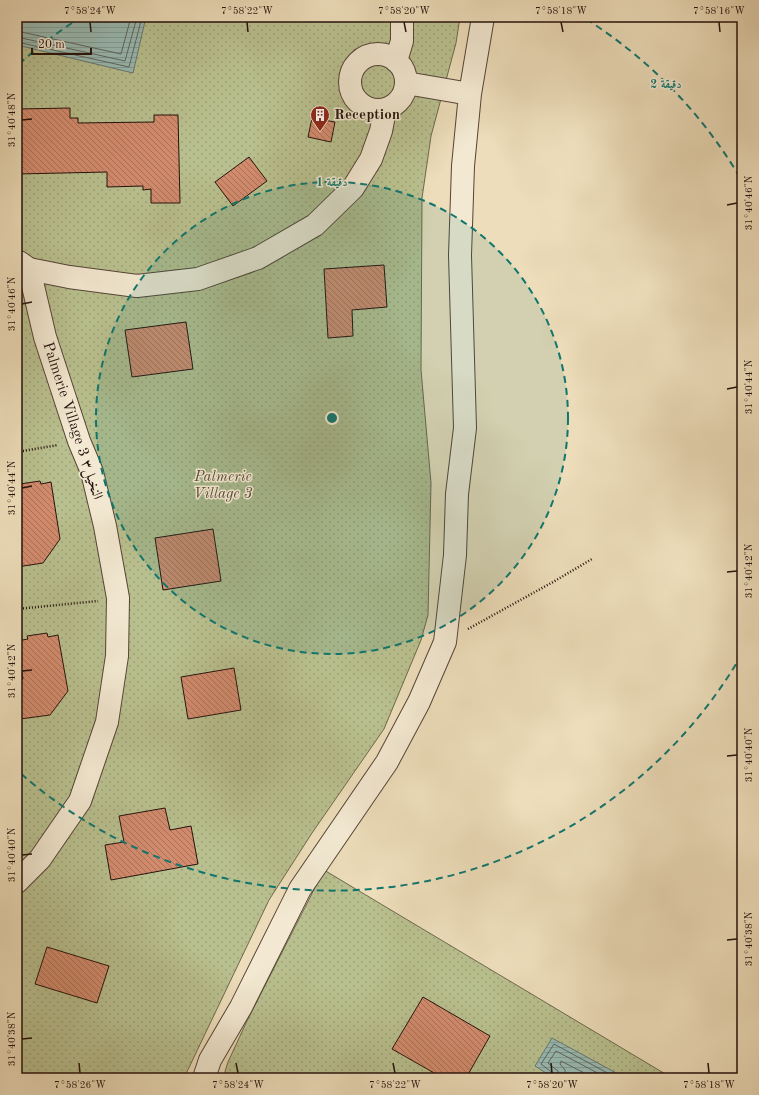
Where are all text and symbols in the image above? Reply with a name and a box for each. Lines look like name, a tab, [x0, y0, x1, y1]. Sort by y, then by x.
text: 7°58'24"W	[64, 6, 116, 16]
text: 7°58'22"W	[221, 6, 273, 16]
text: 7°58'20"W	[378, 6, 430, 16]
text: 7°58'18"W	[535, 6, 587, 16]
text: 7°58'16"W	[693, 6, 745, 16]
scale bar	[32, 30, 91, 56]
text: 20 m	[38, 39, 65, 51]
text: 2 دقيقة	[650, 79, 682, 91]
text: 31°40'48"N	[7, 92, 17, 147]
building icon: Reception	[309, 104, 331, 132]
place label: Reception	[334, 108, 400, 123]
text: 31°40'46"N	[744, 175, 754, 230]
text: 1 دقيقة	[316, 177, 348, 189]
text: 31°40'46"N	[7, 276, 17, 331]
street label: Palmerie Village 3 النخيل٣	[38, 340, 105, 502]
text: 31°40'44"N	[744, 359, 754, 414]
centre of rings	[325, 411, 339, 425]
text: 31°40'44"N	[7, 460, 17, 515]
park label: Palmerie Village 3	[193, 470, 253, 502]
text: 31°40'42"N	[744, 543, 754, 598]
text: 31°40'42"N	[7, 643, 17, 698]
text: 31°40'40"N	[744, 727, 754, 782]
text: 31°40'40"N	[7, 827, 17, 882]
text: 31°40'38"N	[744, 911, 754, 966]
text: 31°40'38"N	[7, 1011, 17, 1066]
text: 7°58'26"W	[54, 1080, 106, 1090]
text: 7°58'24"W	[212, 1080, 264, 1090]
text: 7°58'22"W	[369, 1080, 421, 1090]
text: 7°58'20"W	[526, 1080, 578, 1090]
text: 7°58'18"W	[683, 1080, 735, 1090]

